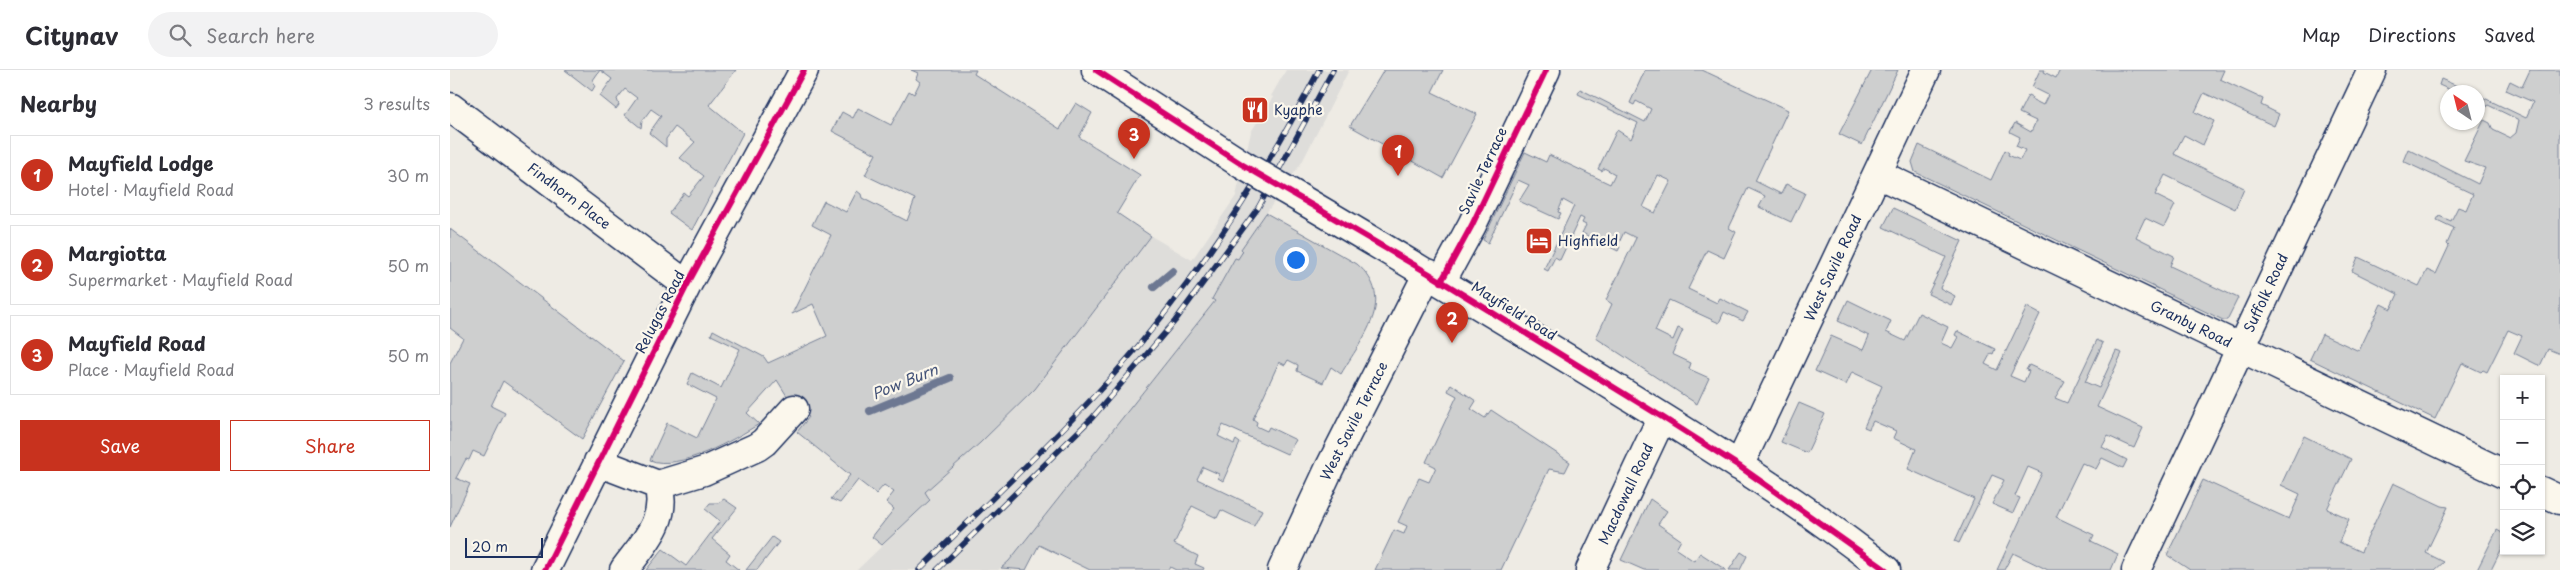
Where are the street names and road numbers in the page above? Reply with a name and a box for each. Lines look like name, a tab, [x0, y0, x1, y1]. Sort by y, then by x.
street label: Savile Terrace	[1453, 124, 1512, 218]
street label: Findhorn Place	[523, 157, 615, 234]
street label: West Savile Road	[1799, 211, 1866, 325]
street label: Suffolk Road	[2238, 250, 2293, 336]
street label: Relugas Road	[630, 266, 690, 357]
street label: Mayfield Road	[1467, 276, 1561, 345]
street label: Granby Road	[2147, 295, 2236, 352]
street label: West Savile Terrace	[1314, 358, 1393, 484]
street label: Macdowall Road	[1593, 440, 1658, 548]

